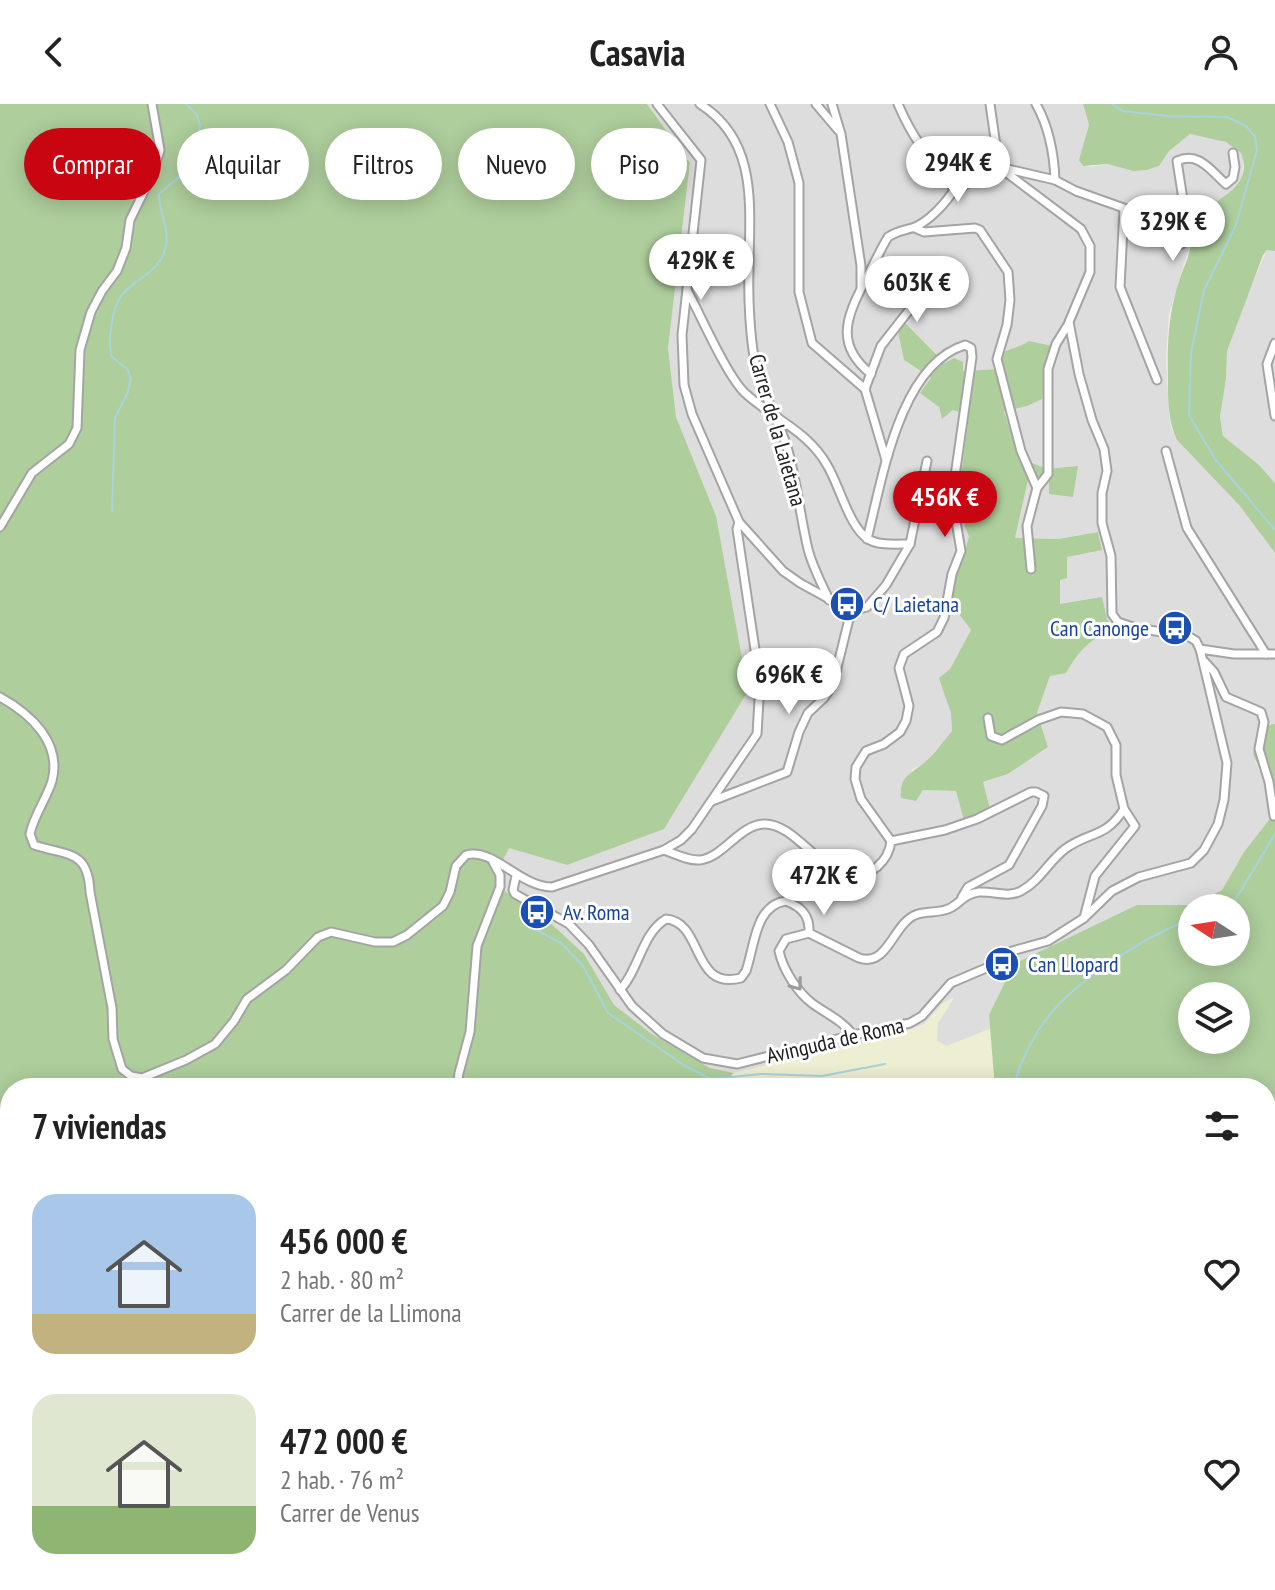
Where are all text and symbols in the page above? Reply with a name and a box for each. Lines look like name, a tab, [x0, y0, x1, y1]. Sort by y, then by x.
text: Casavia	[590, 29, 685, 76]
icon: back	[32, 30, 76, 74]
icon: person	[1199, 30, 1243, 74]
chip: Comprar	[24, 128, 161, 200]
chip: Alquilar	[177, 128, 309, 200]
chip: Filtros	[325, 128, 442, 200]
chip: Nuevo	[458, 128, 575, 200]
chip: Piso	[591, 128, 687, 200]
pin: 294K €	[893, 136, 1023, 204]
text: 294K €	[924, 145, 992, 178]
pin: 329K €	[1108, 195, 1238, 263]
text: 329K €	[1139, 204, 1207, 237]
pin: 429K €	[636, 234, 766, 302]
text: 429K €	[667, 243, 735, 276]
pin: 603K €	[852, 256, 982, 324]
text: 603K €	[883, 265, 951, 298]
street label: Carrer de la Laietana	[743, 351, 813, 509]
pin: 456K €	[880, 471, 1010, 539]
text: 456K €	[911, 480, 979, 513]
bus stop icon: C/ Laietana	[828, 585, 866, 623]
place label: C/ Laietana	[873, 590, 959, 618]
bus stop icon: Can Canonge	[1156, 609, 1194, 647]
place label: Can Canonge	[1050, 614, 1149, 642]
pin: 696K €	[724, 648, 854, 716]
text: 696K €	[755, 657, 823, 690]
pin: 472K €	[759, 849, 889, 917]
text: 472K €	[790, 858, 858, 891]
bus stop icon: Av. Roma	[518, 893, 556, 931]
north arrow	[1178, 894, 1250, 966]
map controls	[1178, 894, 1250, 1054]
place label: Av. Roma	[563, 898, 629, 926]
bus stop icon: Can Llopard	[983, 945, 1021, 983]
place label: Can Llopard	[1028, 950, 1119, 978]
one-way arrow	[787, 976, 801, 990]
button: layers	[1178, 982, 1250, 1054]
street label: Avinguda de Roma	[763, 1011, 907, 1069]
text: 7 viviendas	[32, 1104, 166, 1148]
icon: filters	[1200, 1104, 1244, 1148]
text: 456 000 €	[280, 1219, 408, 1263]
icon: home	[96, 1226, 192, 1322]
icon: heart	[1200, 1252, 1244, 1296]
text: 2 hab. · 80 m²	[280, 1263, 404, 1296]
text: Carrer de la Llimona	[280, 1296, 462, 1329]
text: 472 000 €	[280, 1419, 408, 1463]
icon: home	[96, 1426, 192, 1522]
icon: heart	[1200, 1452, 1244, 1496]
text: 2 hab. · 76 m²	[280, 1463, 404, 1496]
text: Carrer de Venus	[280, 1496, 419, 1529]

